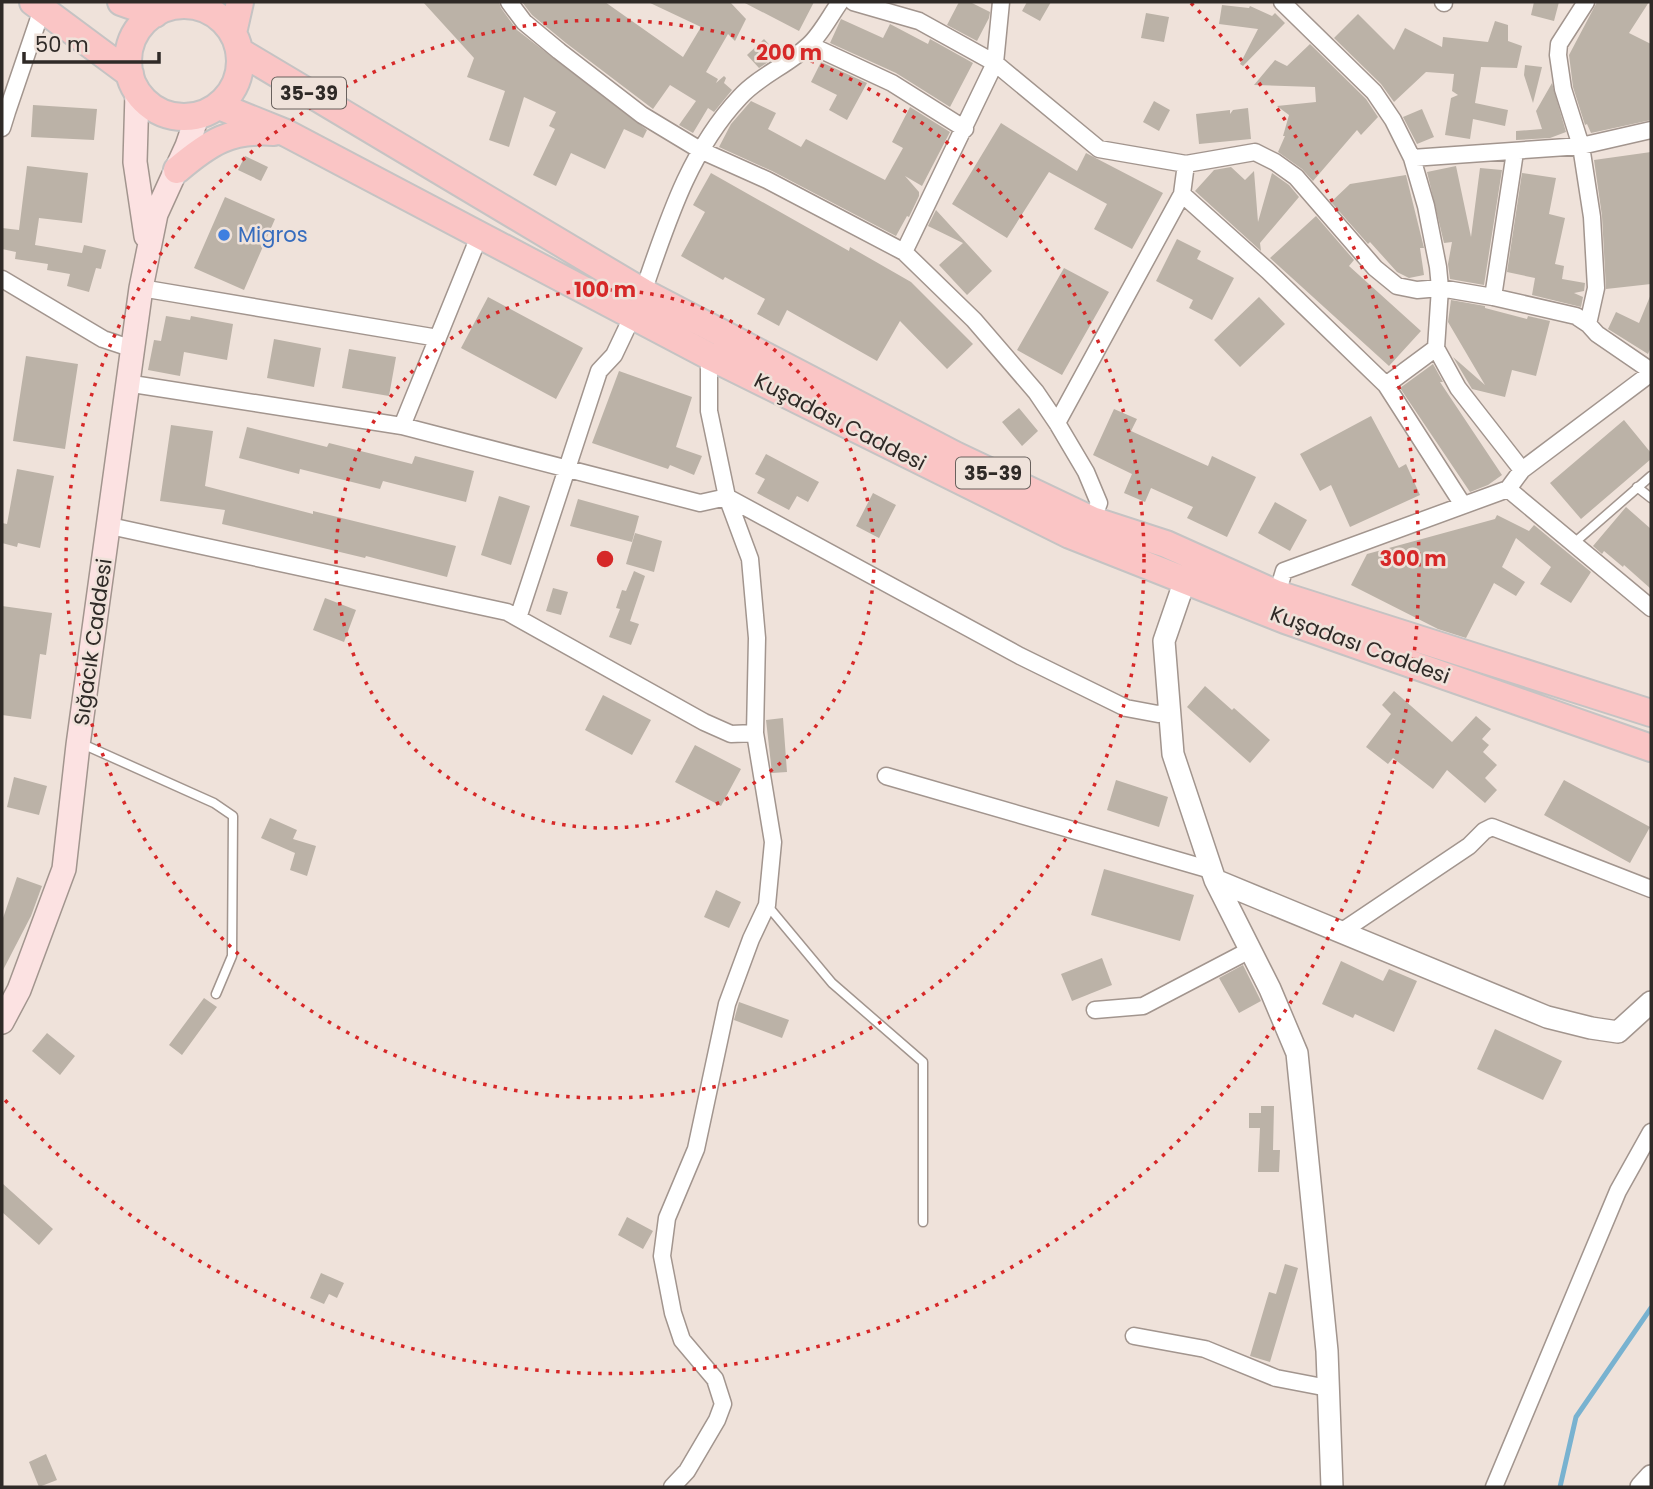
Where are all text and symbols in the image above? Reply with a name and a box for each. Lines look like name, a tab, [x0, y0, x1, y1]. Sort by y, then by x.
scale bar	[24, 21, 159, 65]
text: 50 m	[35, 30, 89, 59]
text: 200 m	[756, 38, 822, 67]
road number: 35-39	[272, 78, 346, 108]
place label: Migros	[238, 220, 308, 249]
marker: Migros	[216, 227, 232, 243]
text: 100 m	[574, 275, 636, 304]
street label: Kuşadası Caddesi	[749, 366, 931, 477]
road number: 35-39	[956, 458, 1030, 488]
text: 300 m	[1380, 544, 1446, 573]
centre of rings	[593, 547, 617, 571]
street label: Sığacık Caddesi	[66, 557, 119, 727]
street label: Kuşadası Caddesi	[1266, 599, 1454, 691]

